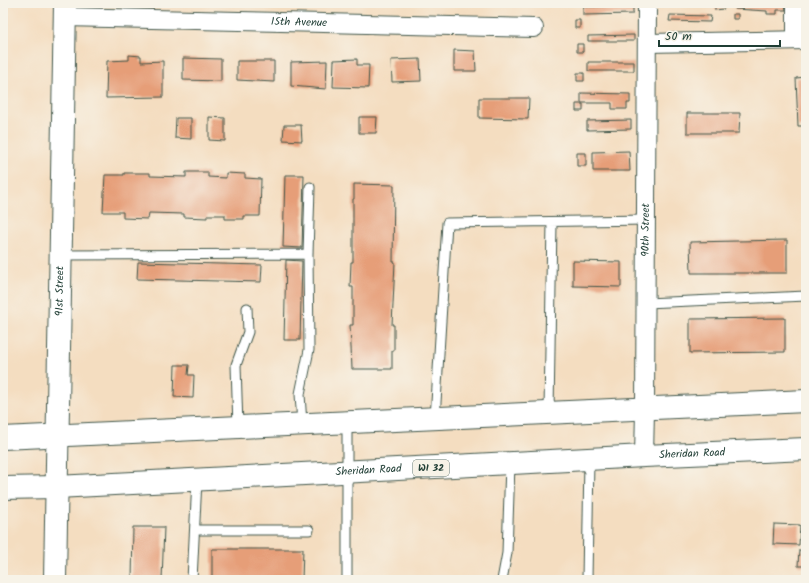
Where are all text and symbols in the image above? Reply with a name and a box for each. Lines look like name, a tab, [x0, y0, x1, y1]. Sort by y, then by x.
street label: 15th Avenue	[271, 13, 327, 32]
scale bar	[659, 22, 780, 48]
text: 50 m	[665, 27, 692, 46]
street label: 90th Street	[637, 203, 655, 257]
street label: 91st Street	[51, 265, 69, 316]
street label: Sheridan Road	[659, 443, 726, 464]
street label: Sheridan Road	[335, 460, 403, 481]
road number: WI 32	[413, 460, 449, 476]

